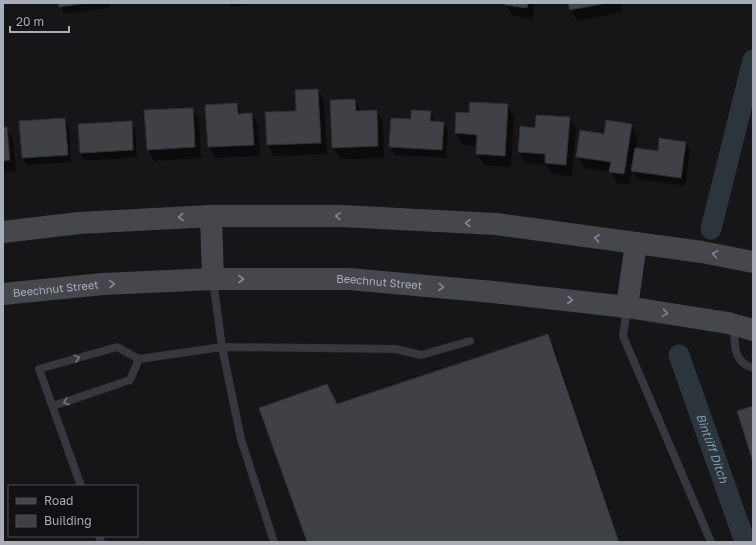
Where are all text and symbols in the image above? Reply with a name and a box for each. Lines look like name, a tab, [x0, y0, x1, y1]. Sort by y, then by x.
scale bar	[10, 8, 69, 34]
text: 20 m	[16, 14, 44, 29]
one-way arrow	[335, 212, 341, 220]
one-way arrow	[178, 213, 184, 222]
one-way arrow	[465, 219, 471, 227]
one-way arrow	[594, 234, 600, 243]
one-way arrow	[712, 251, 718, 259]
street label: Beechnut Street	[336, 272, 423, 292]
one-way arrow	[238, 275, 244, 283]
street label: Beechnut Street	[12, 277, 99, 299]
one-way arrow	[109, 280, 115, 288]
one-way arrow	[438, 282, 444, 291]
one-way arrow	[567, 296, 573, 305]
one-way arrow	[662, 308, 669, 317]
one-way arrow	[73, 354, 80, 363]
one-way arrow	[63, 397, 70, 406]
water label: Bintliff Ditch	[693, 411, 732, 486]
legend	[8, 485, 138, 537]
text: Road	[44, 493, 73, 508]
text: Building	[44, 513, 92, 528]

